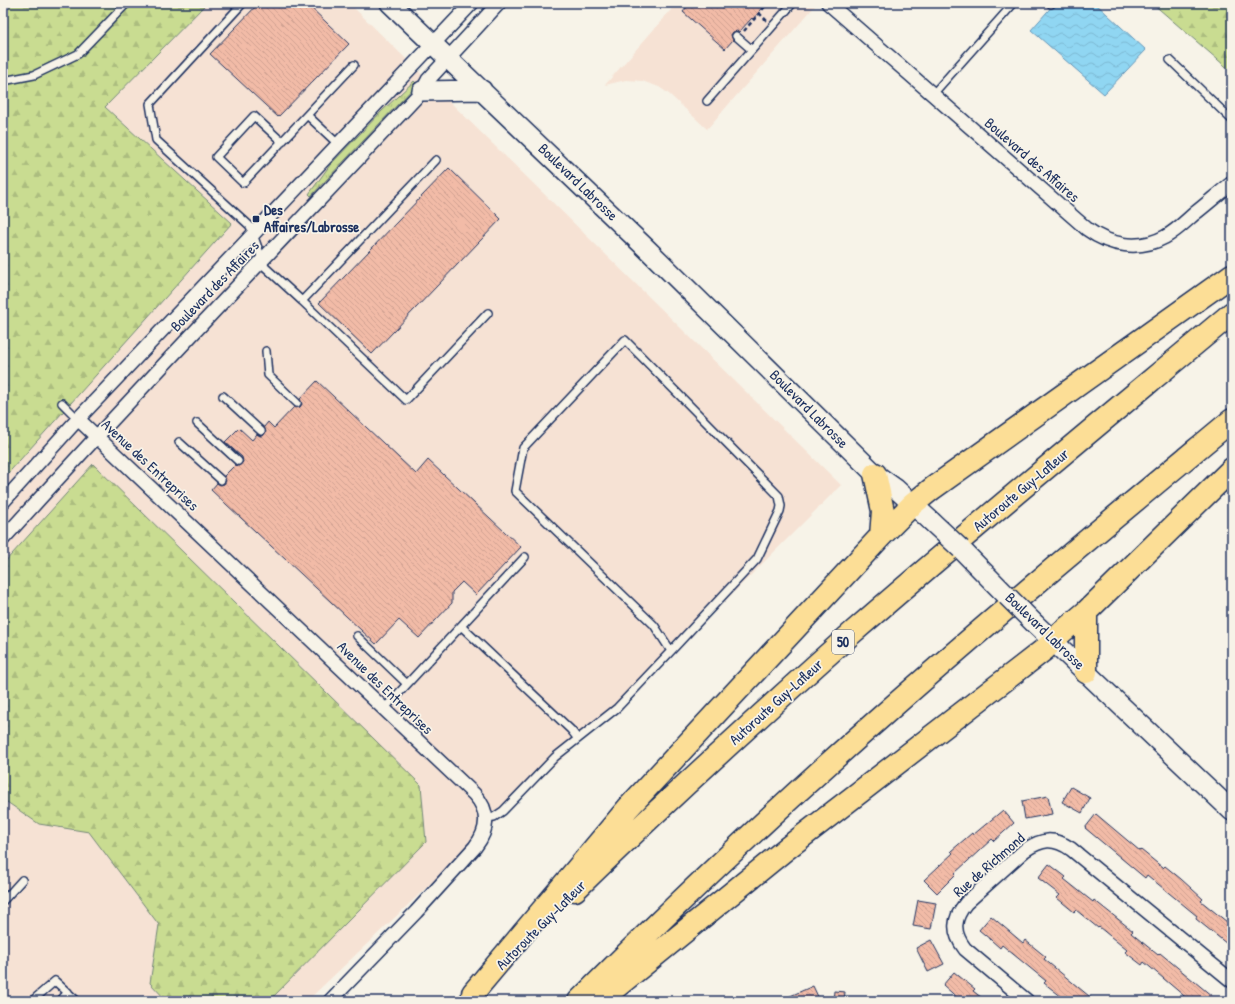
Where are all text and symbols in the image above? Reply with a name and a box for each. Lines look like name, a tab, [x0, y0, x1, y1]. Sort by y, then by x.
street label: Boulevard des Affaires	[980, 112, 1085, 207]
street label: Boulevard Labrosse	[534, 138, 623, 225]
place label: Des Affaires/Labrosse	[264, 199, 359, 237]
marker: Des Affaires/Labrosse	[251, 214, 261, 224]
street label: Boulevard des Affaires	[166, 235, 264, 336]
street label: Boulevard Labrosse	[765, 365, 853, 453]
street label: Avenue des Entreprises	[97, 414, 204, 515]
street label: Autoroute Guy-Lafleur	[968, 443, 1073, 536]
street label: Boulevard Labrosse	[1001, 587, 1090, 674]
road number: 50	[832, 630, 854, 654]
street label: Avenue des Entreprises	[333, 636, 438, 739]
street label: Autoroute Guy-Lafleur	[724, 654, 827, 749]
street label: Rue de Richmond	[948, 828, 1029, 902]
street label: Autoroute Guy-Lafleur	[491, 875, 590, 974]

